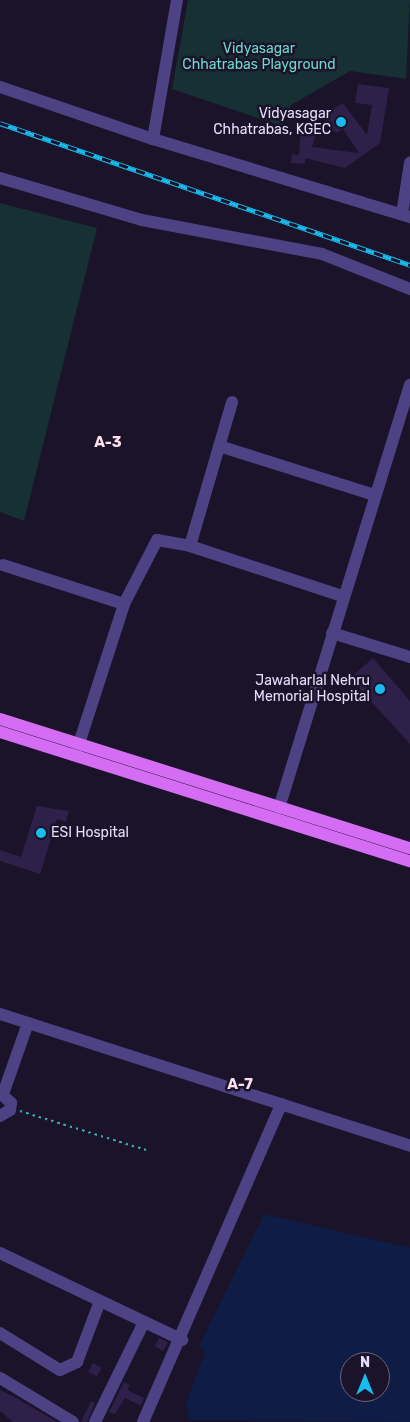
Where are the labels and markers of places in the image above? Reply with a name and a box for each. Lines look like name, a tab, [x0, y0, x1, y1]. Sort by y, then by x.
place label: Vidyasagar Chhatrabas, KGEC	[213, 106, 331, 138]
marker: Vidyasagar Chhatrabas, KGEC	[335, 116, 347, 128]
place label: Jawaharlal Nehru Memorial Hospital	[254, 673, 370, 706]
marker: Jawaharlal Nehru Memorial Hospital	[374, 683, 386, 695]
place label: ESI Hospital	[51, 825, 129, 841]
marker: ESI Hospital	[35, 827, 47, 839]

